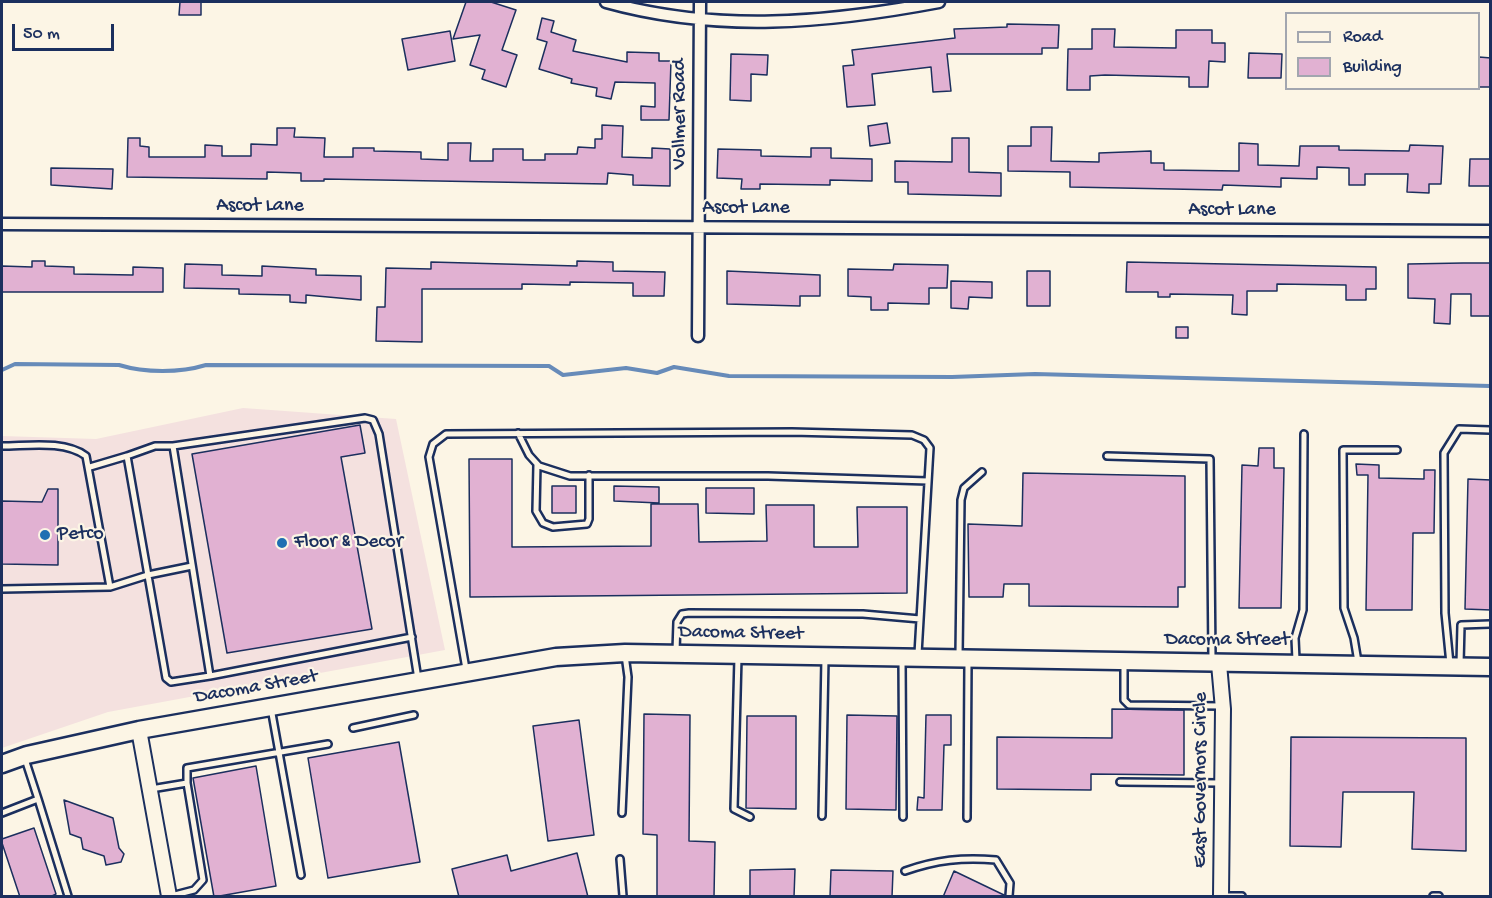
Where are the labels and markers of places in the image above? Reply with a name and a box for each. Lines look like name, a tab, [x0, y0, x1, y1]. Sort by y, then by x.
place label: Petco	[57, 523, 104, 547]
marker: Petco	[38, 528, 52, 542]
place label: Floor & Decor	[294, 531, 403, 555]
marker: Floor & Decor	[275, 536, 289, 550]

